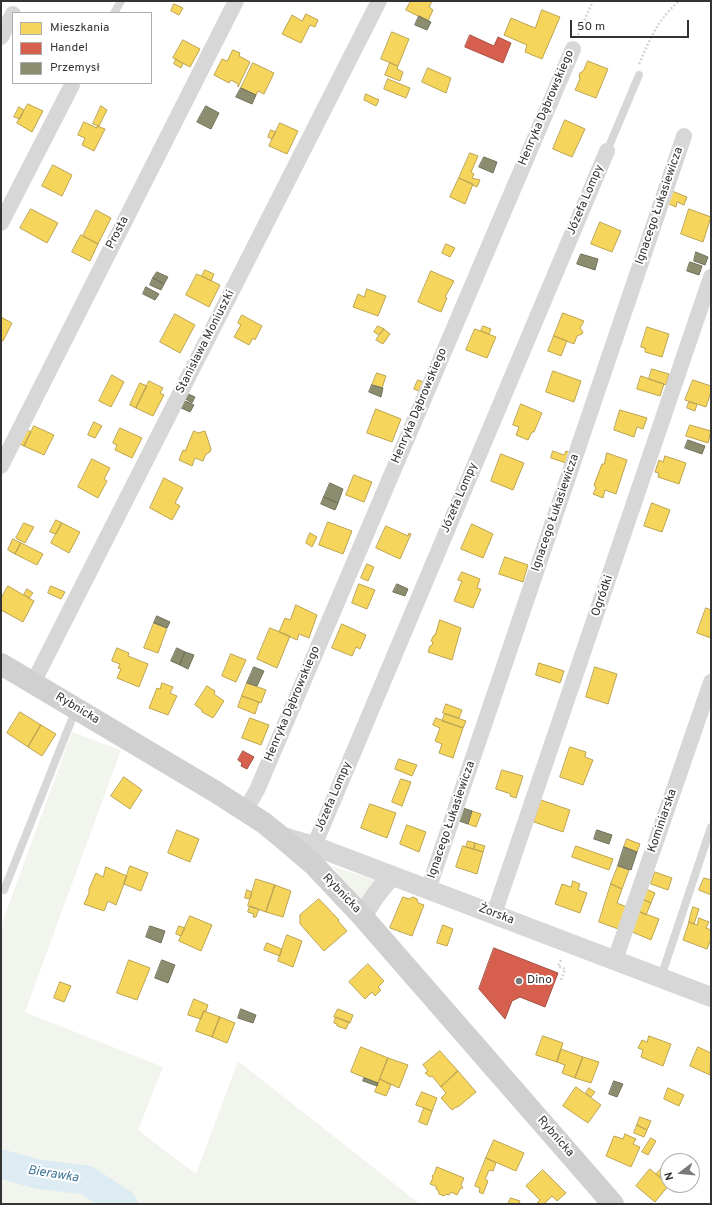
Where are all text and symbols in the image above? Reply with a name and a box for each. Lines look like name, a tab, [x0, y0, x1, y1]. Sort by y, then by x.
legend	[12, 12, 152, 84]
scale bar	[572, 12, 691, 38]
text: 50 m	[577, 19, 605, 35]
text: Mieszkania	[50, 20, 109, 36]
text: Handel	[50, 40, 88, 56]
street label: Henryka Dąbrowskiego	[516, 48, 578, 168]
text: Przemysł	[50, 60, 100, 76]
street label: Ignacego Łukasiewicza	[633, 145, 687, 267]
street label: Józefa Lompy	[565, 163, 607, 237]
street label: Prosta	[104, 214, 132, 252]
street label: Stanisława Moniuszki	[174, 288, 238, 396]
street label: Henryka Dąbrowskiego	[389, 346, 451, 466]
street label: Ignacego Łukasiewicza	[529, 452, 583, 574]
street label: Józefa Lompy	[439, 461, 481, 535]
street label: Ogródki	[589, 573, 617, 619]
street label: Henryka Dąbrowskiego	[262, 644, 324, 764]
street label: Rybnicka	[52, 690, 102, 728]
street label: Ignacego Łukasiewicza	[425, 759, 479, 881]
street label: Józefa Lompy	[313, 760, 355, 834]
street label: Kominiarska	[645, 787, 681, 855]
street label: Rybnicka	[319, 871, 363, 917]
street label: Żorska	[476, 902, 516, 928]
place label: Dino	[527, 974, 552, 988]
marker: Dino	[514, 976, 524, 986]
street label: Rybnicka	[533, 1114, 577, 1160]
north arrow	[660, 1153, 700, 1193]
water label: Bierawka	[26, 1163, 80, 1187]
text: N	[662, 1170, 677, 1182]

